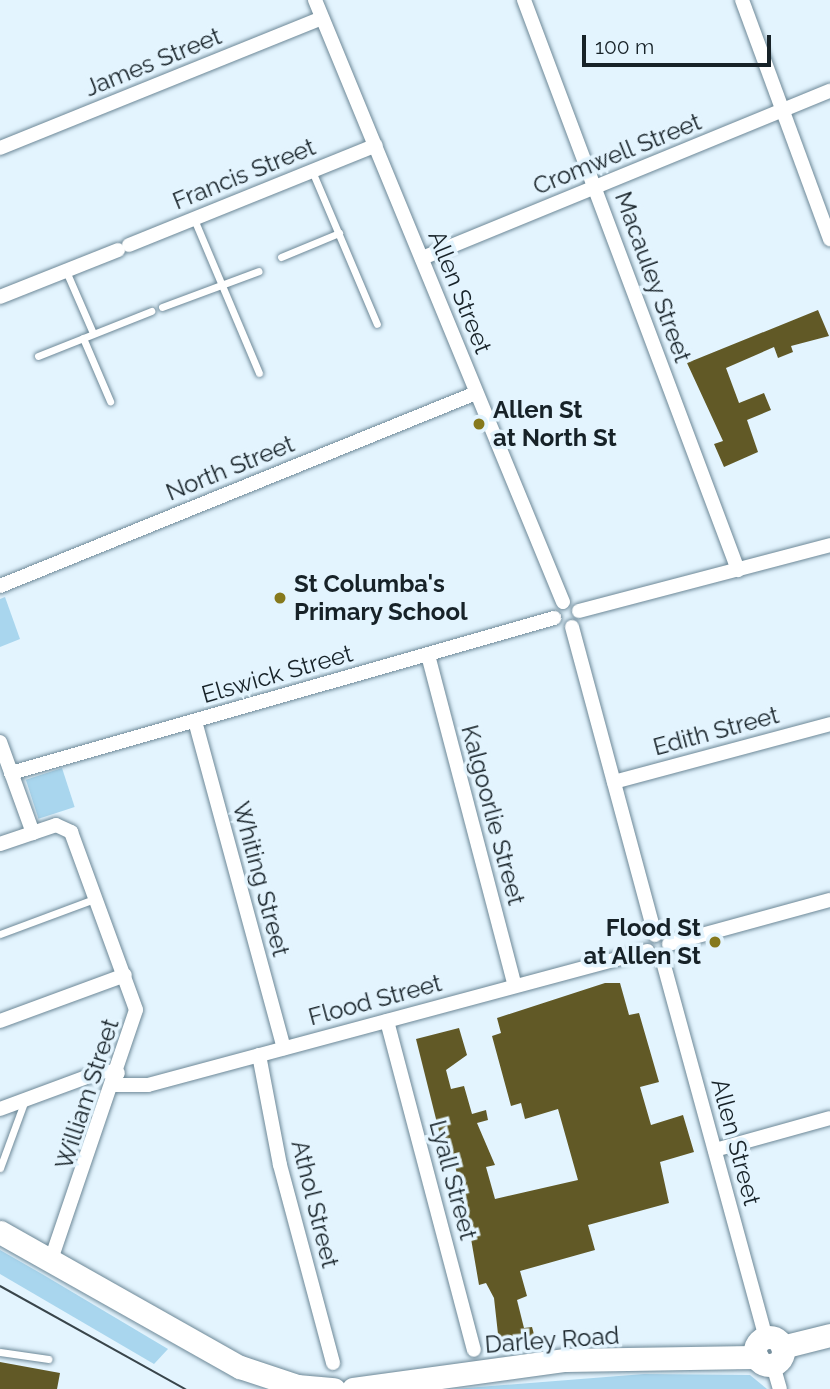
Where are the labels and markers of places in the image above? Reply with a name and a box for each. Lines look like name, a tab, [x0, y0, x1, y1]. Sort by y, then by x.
place label: Allen St at North St	[493, 396, 617, 452]
marker: Allen St at North St	[471, 416, 487, 432]
place label: St Columba's Primary School	[294, 570, 468, 626]
marker: St Columba's Primary School	[272, 590, 288, 606]
place label: Flood St at Allen St	[583, 914, 701, 970]
marker: Flood St at Allen St	[707, 934, 723, 950]

